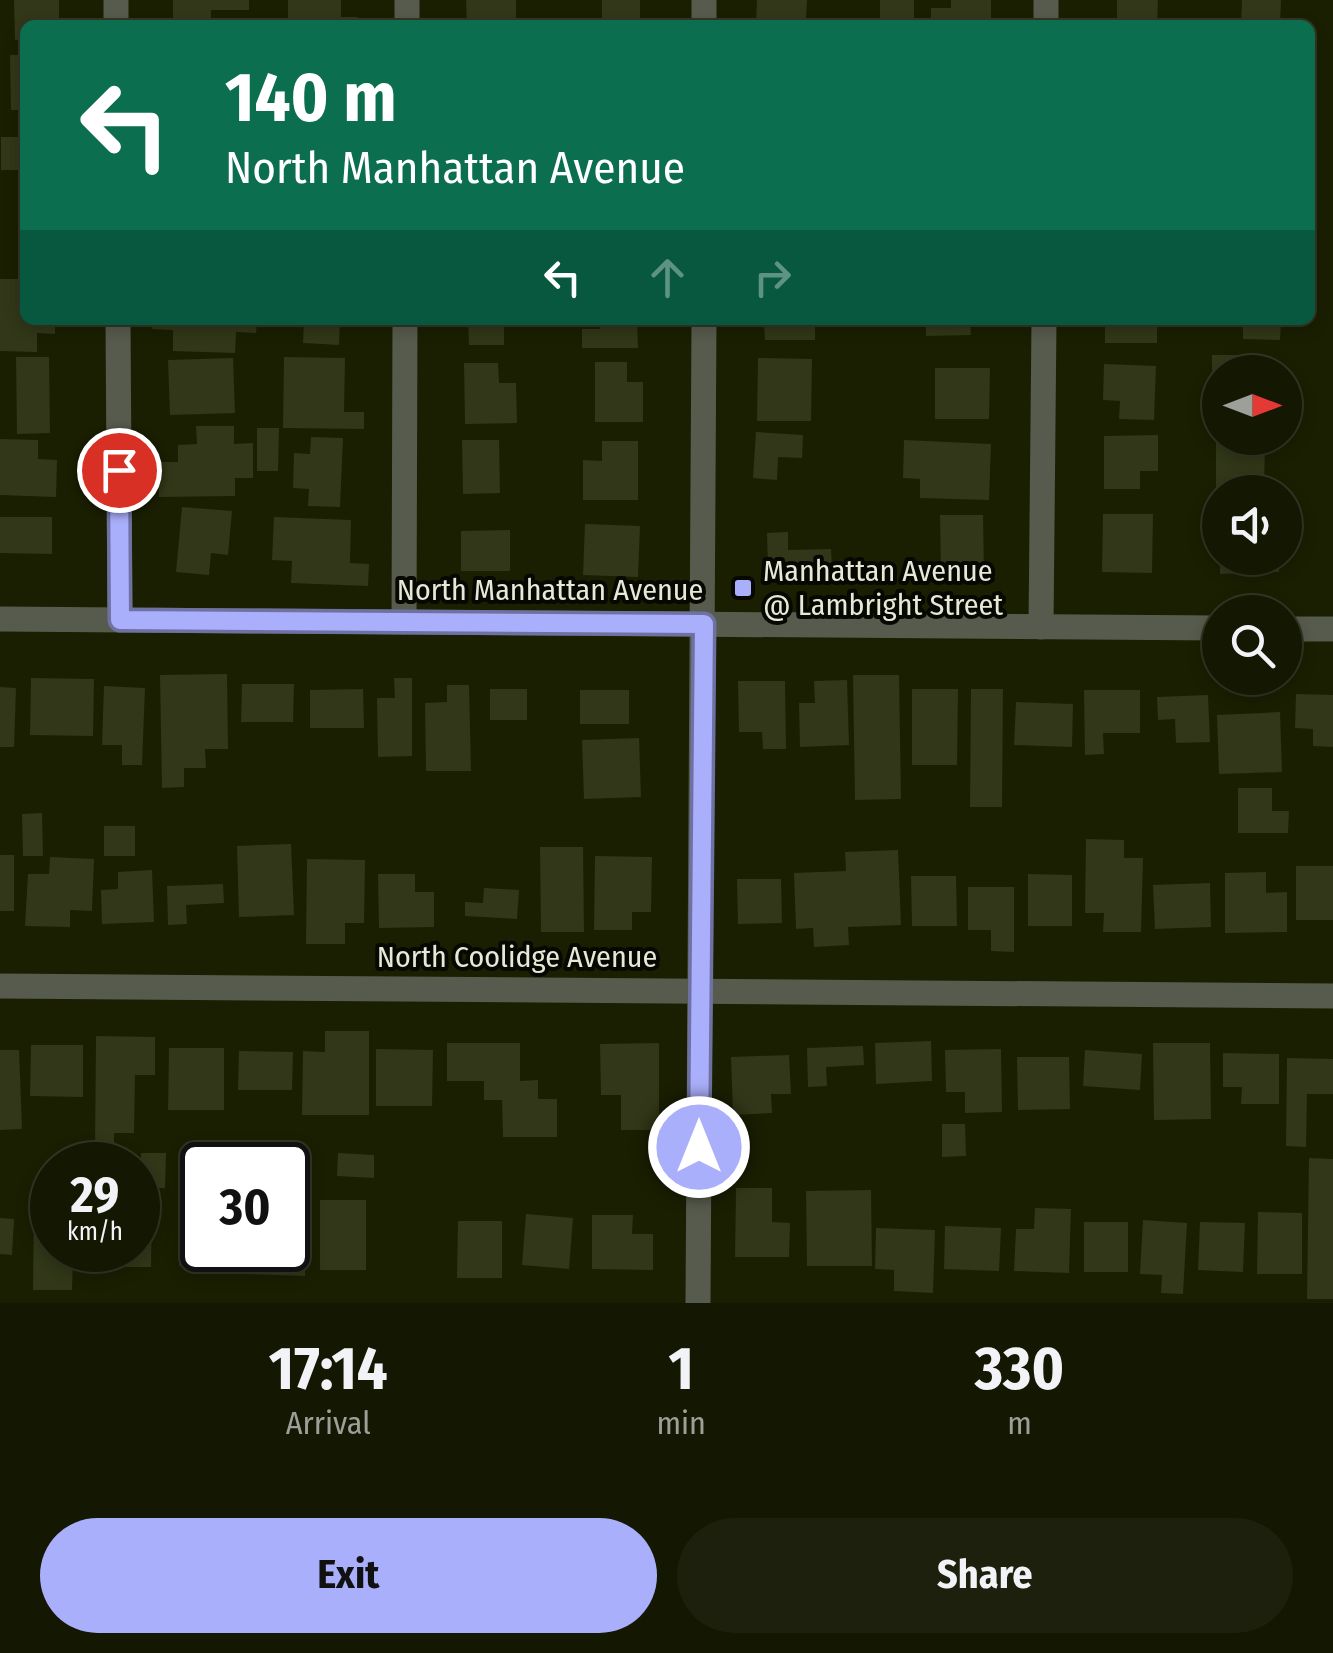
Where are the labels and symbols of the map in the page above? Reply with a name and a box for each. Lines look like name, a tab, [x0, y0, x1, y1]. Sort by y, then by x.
north arrow	[1202, 355, 1302, 455]
pin	[77, 428, 162, 513]
place label: Manhattan Avenue @ Lambright Street	[763, 553, 1003, 623]
street label: North Manhattan Avenue	[397, 572, 703, 608]
marker: Manhattan Avenue @ Lambright Street	[732, 577, 754, 599]
street label: North Coolidge Avenue	[377, 939, 657, 975]
position arrow	[647, 1095, 751, 1199]
speed limit sign: 30	[180, 1142, 310, 1272]

